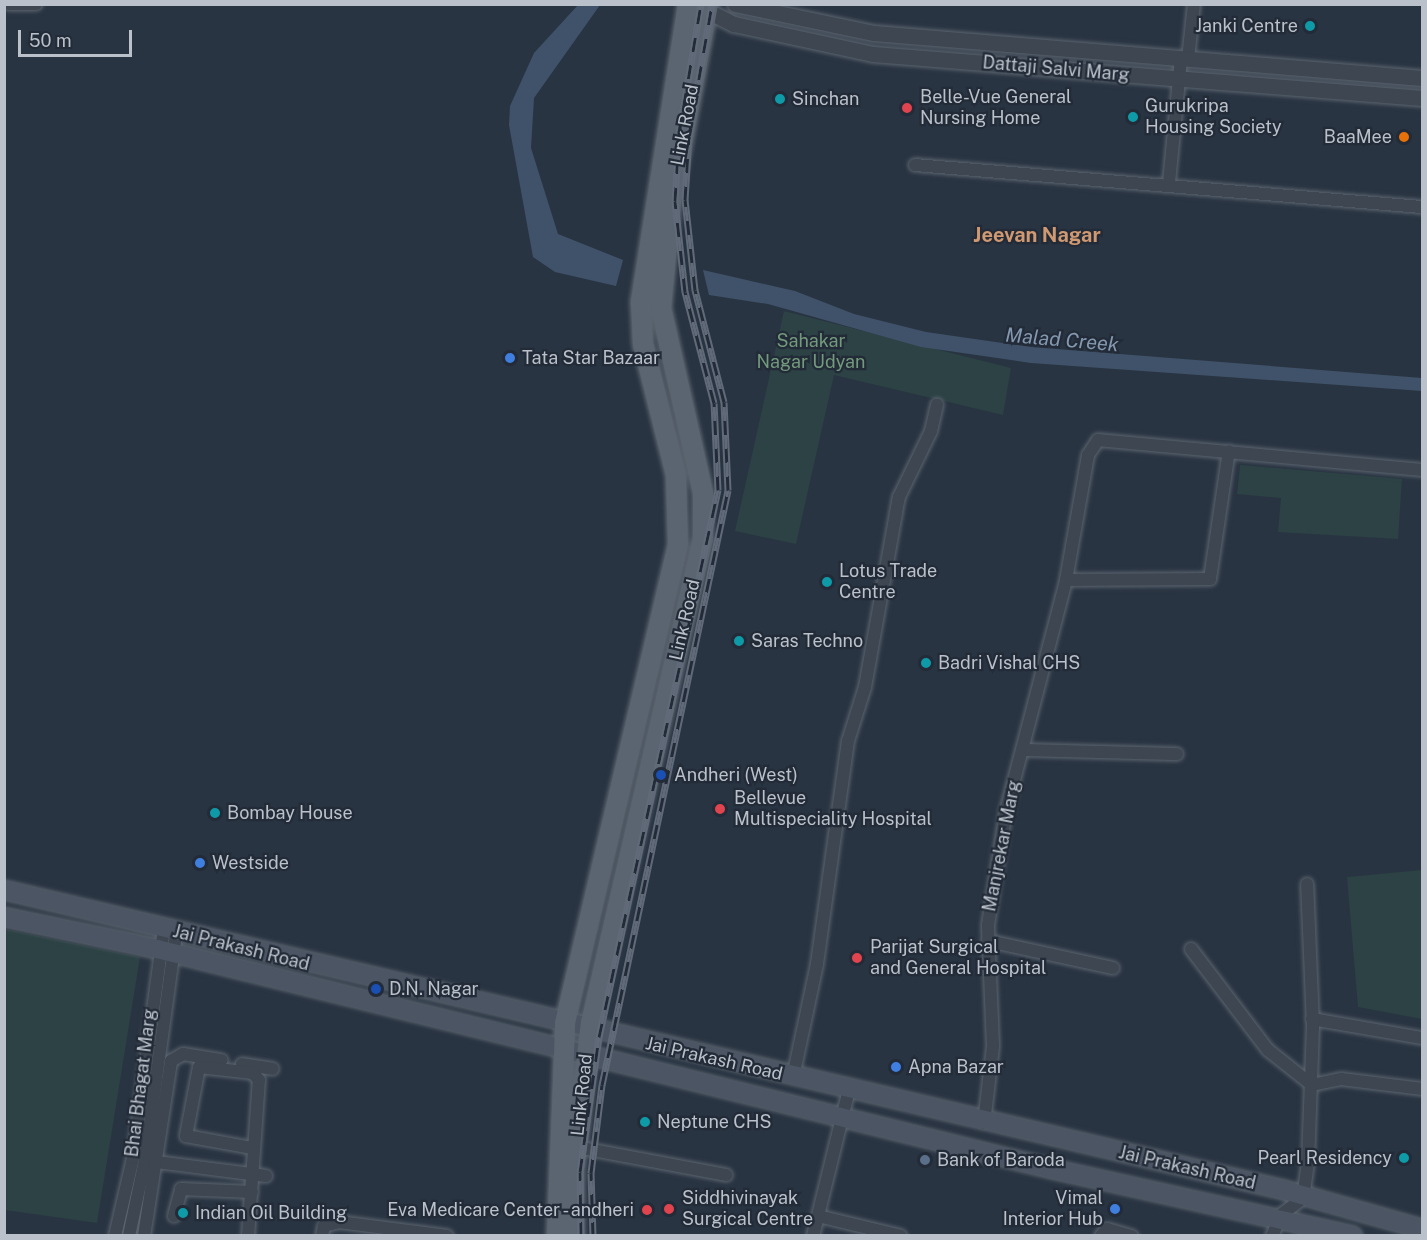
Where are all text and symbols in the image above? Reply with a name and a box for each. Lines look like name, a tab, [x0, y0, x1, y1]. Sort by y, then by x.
place label: Janki Centre	[1195, 15, 1298, 37]
scale bar	[21, 18, 135, 56]
marker: Janki Centre	[1303, 19, 1317, 33]
text: 50 m	[29, 30, 72, 51]
street label: Dattaji Salvi Marg	[982, 52, 1130, 86]
street label: Link Road	[667, 82, 703, 168]
place label: Belle-Vue General Nursing Home	[920, 87, 1071, 130]
place label: Sinchan	[792, 88, 859, 110]
marker: Sinchan	[773, 92, 787, 106]
place label: Gurukripa Housing Society	[1145, 96, 1282, 138]
marker: Belle-Vue General Nursing Home	[898, 99, 916, 117]
marker: Gurukripa Housing Society	[1126, 110, 1140, 124]
place label: BaaMee	[1324, 126, 1392, 148]
marker: BaaMee	[1397, 130, 1411, 144]
district label: Jeevan Nagar	[973, 223, 1101, 247]
water label: Malad Creek	[1004, 323, 1120, 357]
park label: Sahakar Nagar Udyan	[757, 331, 865, 374]
place label: Tata Star Bazaar	[522, 347, 660, 369]
marker: Tata Star Bazaar	[503, 351, 517, 365]
place label: Lotus Trade Centre	[839, 561, 937, 604]
marker: Lotus Trade Centre	[820, 575, 834, 589]
street label: Link Road	[665, 577, 705, 663]
place label: Saras Techno	[751, 630, 863, 652]
marker: Saras Techno	[732, 634, 746, 648]
place label: Badri Vishal CHS	[938, 652, 1081, 674]
marker: Badri Vishal CHS	[919, 656, 933, 670]
place label: Andheri (West)	[674, 764, 798, 786]
marker: Andheri (West)	[652, 766, 670, 784]
street label: Manjrekar Marg	[979, 779, 1025, 913]
place label: Bellevue Multispeciality Hospital	[734, 788, 932, 830]
marker: Bellevue Multispeciality Hospital	[711, 800, 729, 818]
place label: Bombay House	[227, 802, 353, 824]
marker: Bombay House	[208, 806, 222, 820]
place label: Westside	[212, 852, 289, 874]
marker: Westside	[193, 856, 207, 870]
street label: Jai Prakash Road	[170, 921, 312, 975]
place label: Parijat Surgical and General Hospital	[870, 937, 1046, 980]
marker: Parijat Surgical and General Hospital	[848, 949, 866, 967]
place label: D.N. Nagar	[389, 978, 479, 1000]
marker: D.N. Nagar	[367, 980, 385, 998]
street label: Bhai Bhagat Marg	[121, 1008, 161, 1158]
street label: Jai Prakash Road	[643, 1033, 785, 1085]
street label: Link Road	[567, 1053, 597, 1137]
place label: Apna Bazar	[908, 1056, 1004, 1078]
marker: Apna Bazar	[889, 1060, 903, 1074]
place label: Neptune CHS	[657, 1111, 772, 1133]
marker: Neptune CHS	[638, 1115, 652, 1129]
street label: Jai Prakash Road	[1116, 1142, 1258, 1194]
place label: Pearl Residency	[1258, 1147, 1392, 1169]
place label: Bank of Baroda	[937, 1149, 1065, 1171]
marker: Pearl Residency	[1397, 1151, 1411, 1165]
marker: Bank of Baroda	[918, 1153, 932, 1167]
place label: Siddhivinayak Surgical Centre	[682, 1188, 813, 1230]
place label: Vimal Interior Hub	[1003, 1188, 1103, 1230]
place label: Eva Medicare Center - andheri	[382, 1199, 634, 1221]
marker: Siddhivinayak Surgical Centre	[660, 1200, 678, 1218]
marker: Eva Medicare Center - andheri	[638, 1201, 656, 1219]
place label: Indian Oil Building	[195, 1202, 347, 1224]
marker: Vimal Interior Hub	[1108, 1202, 1122, 1216]
marker: Indian Oil Building	[176, 1206, 190, 1220]

